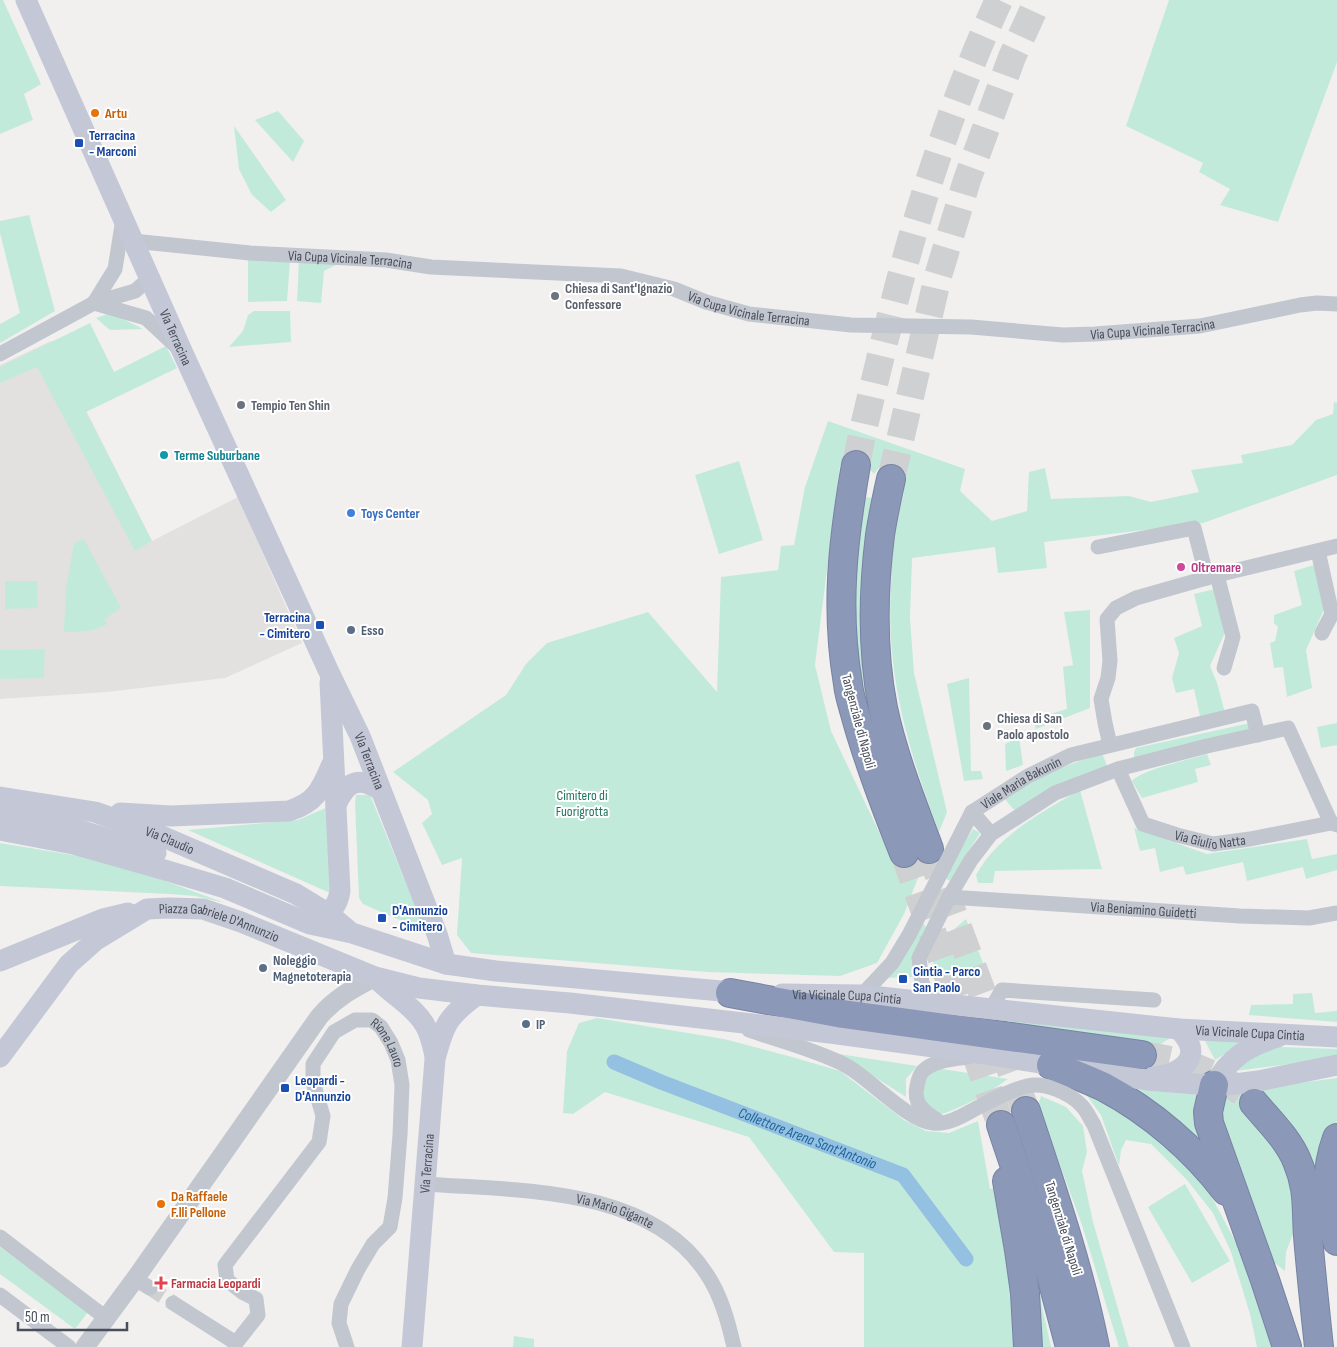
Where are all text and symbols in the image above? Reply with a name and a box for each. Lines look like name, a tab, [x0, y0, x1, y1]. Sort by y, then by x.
place label: Artu	[104, 105, 127, 122]
marker: Artu	[89, 107, 101, 119]
place label: Terracina - Marconi	[89, 127, 136, 160]
marker: Terracina - Marconi	[73, 137, 85, 149]
street label: Via Cupa Vicinale Terracina	[287, 247, 414, 273]
place label: Chiesa di Sant'Ignazio Confessore	[565, 280, 672, 313]
street label: Via Cupa Vicinale Terracina	[685, 287, 811, 329]
marker: Chiesa di Sant'Ignazio Confessore	[549, 290, 561, 302]
street label: Via Terracina	[156, 307, 195, 368]
street label: Via Cupa Vicinale Terracina	[1090, 315, 1216, 343]
place label: Tempio Ten Shin	[251, 397, 330, 414]
marker: Tempio Ten Shin	[235, 399, 247, 411]
place label: Terme Suburbane	[174, 447, 260, 464]
marker: Terme Suburbane	[158, 449, 170, 461]
place label: Toys Center	[361, 505, 421, 522]
marker: Toys Center	[345, 507, 357, 519]
place label: Oltremare	[1191, 559, 1241, 576]
marker: Oltremare	[1175, 561, 1187, 573]
place label: Terracina - Cimitero	[259, 609, 310, 642]
marker: Terracina - Cimitero	[314, 619, 326, 631]
place label: Esso	[361, 622, 384, 639]
marker: Esso	[345, 624, 357, 636]
street label: Tangenziale di Napoli	[838, 672, 879, 770]
place label: Chiesa di San Paolo apostolo	[997, 710, 1069, 743]
marker: Chiesa di San Paolo apostolo	[981, 720, 993, 732]
street label: Via Terracina	[351, 730, 388, 792]
street label: Viale Maria Bakunin	[978, 753, 1064, 813]
park label: Cimitero di Fuorigrotta	[556, 787, 608, 820]
street label: Via Claudio	[143, 823, 197, 858]
street label: Via Giulio Natta	[1173, 827, 1247, 853]
street label: Via Beniamino Guidetti	[1090, 898, 1197, 922]
street label: Piazza Gabriele D'Annunzio	[158, 900, 282, 946]
place label: D'Annunzio - Cimitero	[392, 902, 448, 935]
marker: D'Annunzio - Cimitero	[376, 912, 388, 924]
place label: Noleggio Magnetoterapia	[273, 952, 352, 985]
marker: Noleggio Magnetoterapia	[257, 962, 269, 974]
place label: Cintia - Parco San Paolo	[913, 963, 980, 996]
marker: Cintia - Parco San Paolo	[897, 973, 909, 985]
street label: Via Vicinale Cupa Cintia	[792, 986, 902, 1008]
street label: Rione Lauro	[367, 1014, 407, 1069]
place label: IP	[536, 1016, 545, 1033]
marker: IP	[520, 1018, 532, 1030]
street label: Via Vicinale Cupa Cintia	[1195, 1022, 1305, 1044]
place label: Leopardi - D'Annunzio	[295, 1072, 351, 1105]
marker: Leopardi - D'Annunzio	[279, 1082, 291, 1094]
water label: Collettore Arena Sant'Antonio	[735, 1104, 879, 1174]
street label: Via Terracina	[416, 1133, 438, 1194]
street label: Tangenziale di Napoli	[1041, 1179, 1086, 1277]
place label: Da Raffaele F.lli Pellone	[171, 1188, 228, 1221]
street label: Via Mario Gigante	[575, 1190, 657, 1232]
marker: Da Raffaele F.lli Pellone	[155, 1198, 167, 1210]
place label: Farmacia Leopardi	[171, 1275, 261, 1292]
marker: Farmacia Leopardi	[155, 1277, 167, 1289]
scale bar	[18, 1300, 126, 1332]
text: 50 m	[25, 1308, 50, 1327]

